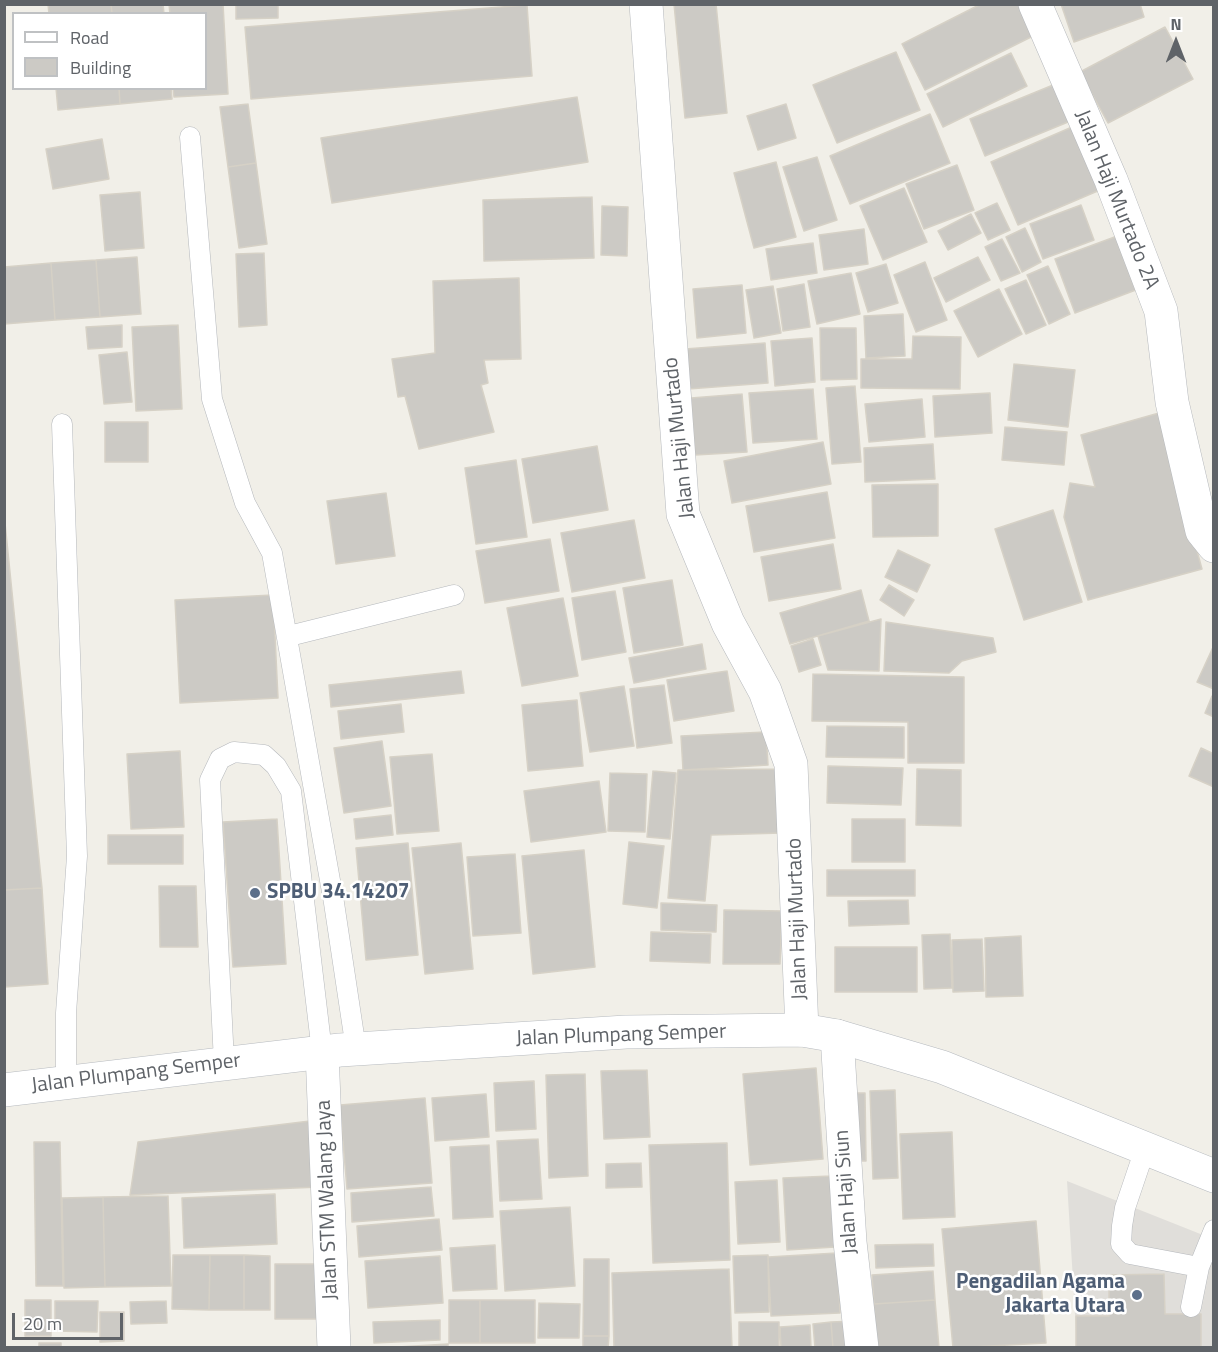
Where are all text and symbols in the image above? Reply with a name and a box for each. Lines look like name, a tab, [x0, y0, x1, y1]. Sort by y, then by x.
legend	[12, 12, 207, 90]
north arrow	[1146, 12, 1206, 72]
text: N	[1170, 12, 1182, 36]
text: Road	[70, 24, 109, 51]
text: Building	[70, 54, 131, 81]
street label: Jalan Haji Murtado 2A	[1068, 107, 1164, 293]
street label: Jalan Haji Murtado	[659, 356, 701, 520]
street label: Jalan Haji Murtado	[783, 837, 813, 1001]
place label: SPBU 34.14207	[267, 880, 410, 906]
marker: SPBU 34.14207	[248, 886, 262, 900]
street label: Jalan Plumpang Semper	[515, 1020, 727, 1052]
street label: Jalan Plumpang Semper	[30, 1049, 242, 1099]
street label: Jalan STM Walang Jaya	[312, 1099, 344, 1301]
street label: Jalan Haji Siun	[830, 1129, 864, 1255]
place label: Pengadilan Agama Jakarta Utara	[956, 1270, 1125, 1320]
marker: Pengadilan Agama Jakarta Utara	[1130, 1288, 1144, 1302]
scale bar	[15, 1301, 126, 1339]
text: 20 m	[23, 1310, 62, 1337]

